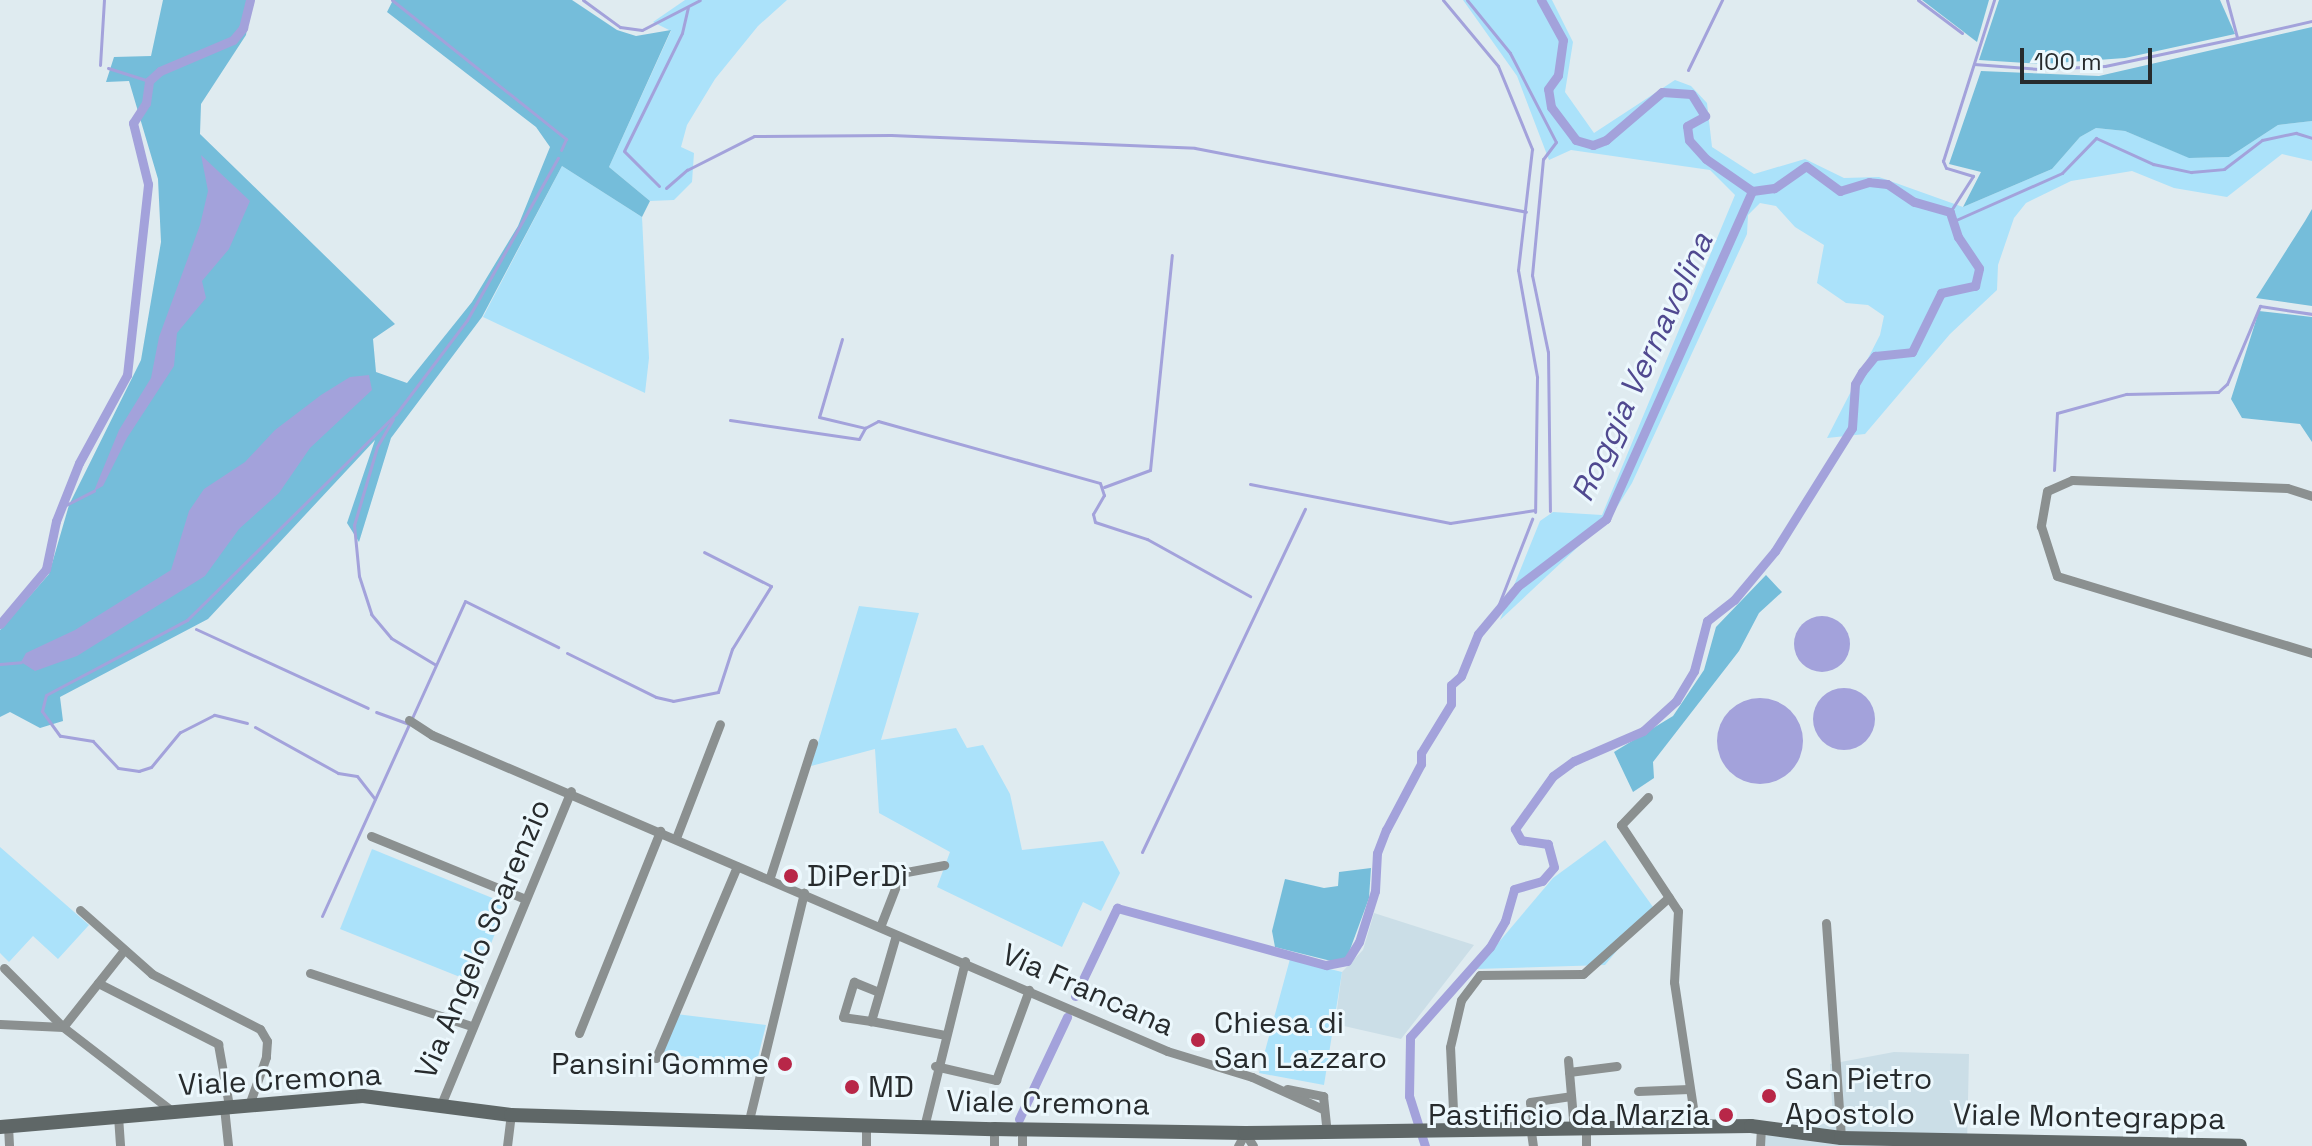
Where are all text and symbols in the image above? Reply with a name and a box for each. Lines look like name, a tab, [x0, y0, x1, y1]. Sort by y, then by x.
scale bar	[2024, 32, 2156, 82]
text: 100 m	[2034, 46, 2102, 77]
water label: Roggia Vernavolina	[1563, 226, 1721, 508]
street label: Via Angelo Scarenzio	[408, 794, 558, 1084]
place label: DiPerDì	[807, 858, 908, 894]
marker: DiPerDì	[782, 867, 800, 885]
street label: Via Francana	[996, 936, 1180, 1044]
place label: Chiesa di San Lazzaro	[1214, 1005, 1387, 1076]
marker: Chiesa di San Lazzaro	[1189, 1031, 1207, 1049]
place label: Pansini Gomme	[551, 1046, 769, 1082]
marker: Pansini Gomme	[776, 1055, 794, 1073]
street label: Viale Cremona	[177, 1057, 383, 1103]
place label: San Pietro Apostolo	[1785, 1061, 1932, 1132]
place label: MD	[868, 1069, 914, 1105]
marker: MD	[843, 1078, 861, 1096]
street label: Viale Cremona	[946, 1083, 1150, 1123]
marker: San Pietro Apostolo	[1760, 1087, 1778, 1105]
place label: Pastificio da Marzia	[1428, 1097, 1710, 1133]
street label: Viale Montegrappa	[1952, 1097, 2226, 1137]
marker: Pastificio da Marzia	[1717, 1106, 1735, 1124]

